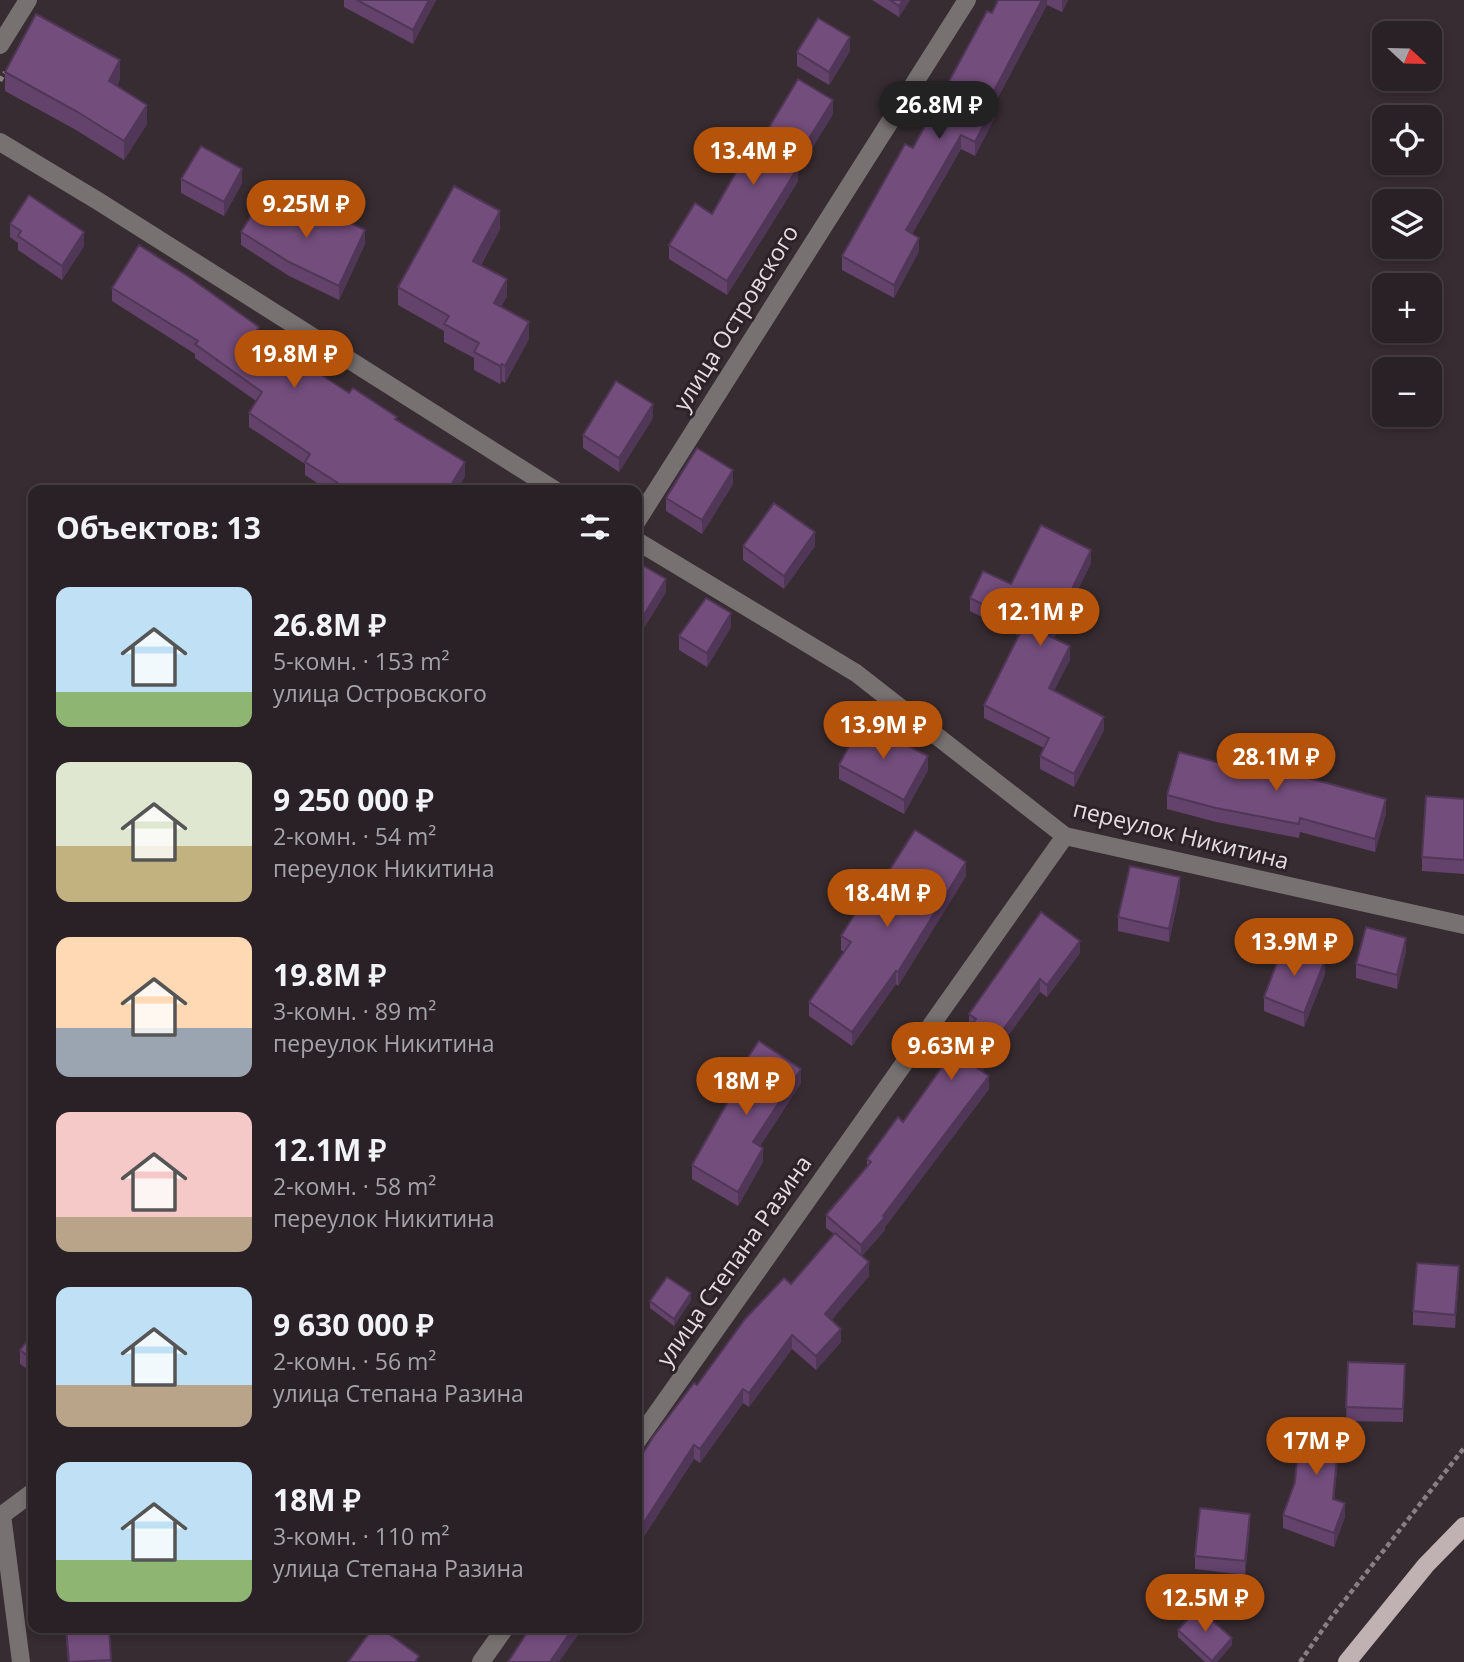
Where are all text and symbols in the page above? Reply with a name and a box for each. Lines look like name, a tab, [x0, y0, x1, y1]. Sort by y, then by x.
north arrow	[1372, 21, 1442, 91]
map controls	[1372, 21, 1442, 427]
pin: 26.8M ₽	[874, 82, 1004, 141]
text: 26.8M ₽	[895, 88, 983, 120]
button: locate	[1372, 105, 1442, 175]
pin: 13.4M ₽	[688, 128, 818, 187]
text: 13.4M ₽	[709, 134, 797, 166]
pin: 9.25M ₽	[241, 180, 371, 240]
text: 9.25M ₽	[262, 187, 350, 219]
button: layers	[1372, 189, 1442, 259]
street label: улица Островского	[665, 218, 805, 417]
button: +	[1372, 273, 1442, 343]
pin: 19.8M ₽	[229, 330, 359, 390]
text: 19.8M ₽	[250, 337, 338, 369]
button: −	[1372, 357, 1442, 427]
text: Объектов: 13	[56, 507, 261, 548]
icon: filters	[576, 508, 614, 546]
pin: 12.1M ₽	[975, 588, 1105, 648]
text: 12.1M ₽	[996, 595, 1084, 627]
text: 26.8M ₽	[273, 604, 387, 645]
icon: home	[112, 615, 196, 699]
text: 5-комн. · 153 m²	[273, 645, 449, 677]
text: улица Островского	[273, 677, 487, 709]
pin: 13.9M ₽	[818, 702, 948, 761]
text: 13.9M ₽	[839, 708, 927, 740]
pin: 28.1M ₽	[1211, 734, 1341, 793]
text: 28.1M ₽	[1232, 740, 1320, 772]
text: 9 250 000 ₽	[273, 779, 434, 820]
icon: home	[112, 790, 196, 874]
street label: переулок Никитина	[1070, 792, 1293, 876]
text: 2-комн. · 54 m²	[273, 820, 436, 852]
text: переулок Никитина	[273, 852, 494, 884]
pin: 18.4M ₽	[822, 870, 952, 929]
text: 18.4M ₽	[843, 876, 931, 908]
pin: 13.9M ₽	[1229, 918, 1359, 978]
text: 13.9M ₽	[1250, 925, 1338, 957]
text: 19.8M ₽	[273, 954, 387, 995]
icon: home	[112, 965, 196, 1049]
text: 3-комн. · 89 m²	[273, 995, 436, 1027]
pin: 9.63M ₽	[886, 1023, 1016, 1082]
text: переулок Никитина	[273, 1027, 494, 1059]
text: 9.63M ₽	[907, 1029, 995, 1061]
pin: 18M ₽	[697, 1058, 795, 1117]
text: 18M ₽	[712, 1064, 780, 1096]
text: 12.1M ₽	[273, 1129, 387, 1170]
icon: home	[112, 1140, 196, 1224]
street label: улица Степана Разина	[648, 1149, 818, 1372]
text: 2-комн. · 58 m²	[273, 1170, 436, 1202]
text: переулок Никитина	[273, 1202, 494, 1234]
text: 9 630 000 ₽	[273, 1304, 434, 1345]
icon: home	[112, 1315, 196, 1399]
text: 2-комн. · 56 m²	[273, 1345, 436, 1377]
text: улица Степана Разина	[273, 1377, 524, 1409]
pin: 17M ₽	[1267, 1418, 1365, 1477]
text: 17M ₽	[1282, 1424, 1350, 1456]
text: 18M ₽	[273, 1479, 361, 1520]
icon: home	[112, 1490, 196, 1574]
text: 3-комн. · 110 m²	[273, 1520, 449, 1552]
text: улица Степана Разина	[273, 1552, 524, 1584]
pin: 12.5M ₽	[1140, 1574, 1270, 1634]
text: 12.5M ₽	[1161, 1581, 1249, 1613]

